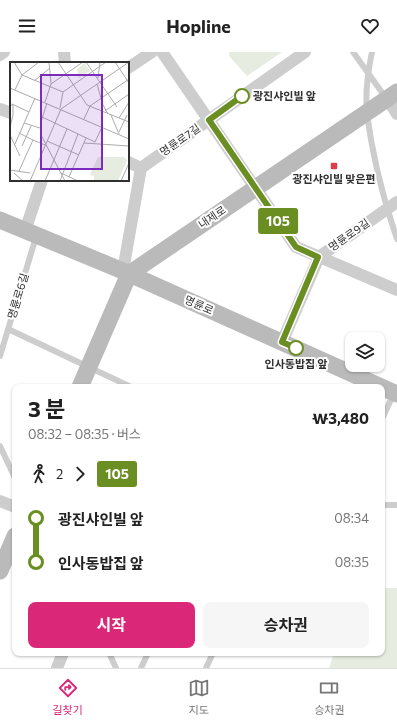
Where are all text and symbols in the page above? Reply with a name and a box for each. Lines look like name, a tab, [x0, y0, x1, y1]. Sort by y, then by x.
icon: menu	[16, 15, 38, 37]
text: Hopline	[166, 15, 231, 37]
icon: heart	[359, 15, 381, 37]
inset map	[10, 62, 129, 181]
marker: 광진샤인빌 앞	[234, 88, 250, 104]
place label: 광진샤인빌 앞	[253, 89, 316, 102]
street label: 명륜로7길	[157, 121, 202, 158]
marker: 광진샤인빌 맞은편	[329, 161, 339, 171]
place label: 광진샤인빌 맞은편	[292, 172, 376, 185]
street label: 내제로	[195, 203, 228, 230]
line badge: 105	[255, 208, 301, 234]
text: 105	[266, 212, 290, 229]
street label: 명륜로9길	[326, 216, 372, 253]
street label: 명륜로6길	[4, 271, 31, 320]
street label: 명륜로	[183, 292, 216, 317]
map controls	[345, 332, 385, 372]
button: layers	[345, 332, 385, 372]
marker: 인사동밥집 앞	[288, 340, 304, 356]
place label: 인사동밥집 앞	[265, 357, 327, 370]
text: 3 분	[28, 395, 65, 422]
text: ₩3,480	[312, 409, 369, 427]
text: 08:32 – 08:35 · 버스	[28, 426, 141, 442]
icon: walk	[28, 463, 50, 485]
icon: forward	[69, 463, 91, 485]
text: 105	[105, 465, 129, 482]
text: 2	[56, 466, 63, 482]
text: 광진샤인빌 앞	[58, 510, 144, 528]
text: 08:34	[334, 510, 369, 526]
text: 인사동밥집 앞	[58, 554, 144, 572]
text: 08:35	[335, 554, 369, 570]
button: 시작	[28, 602, 195, 648]
button: 승차권	[203, 602, 369, 648]
tab: 길찾기	[52, 677, 83, 717]
tab: 지도	[188, 677, 210, 717]
tab: 승차권	[314, 677, 345, 717]

